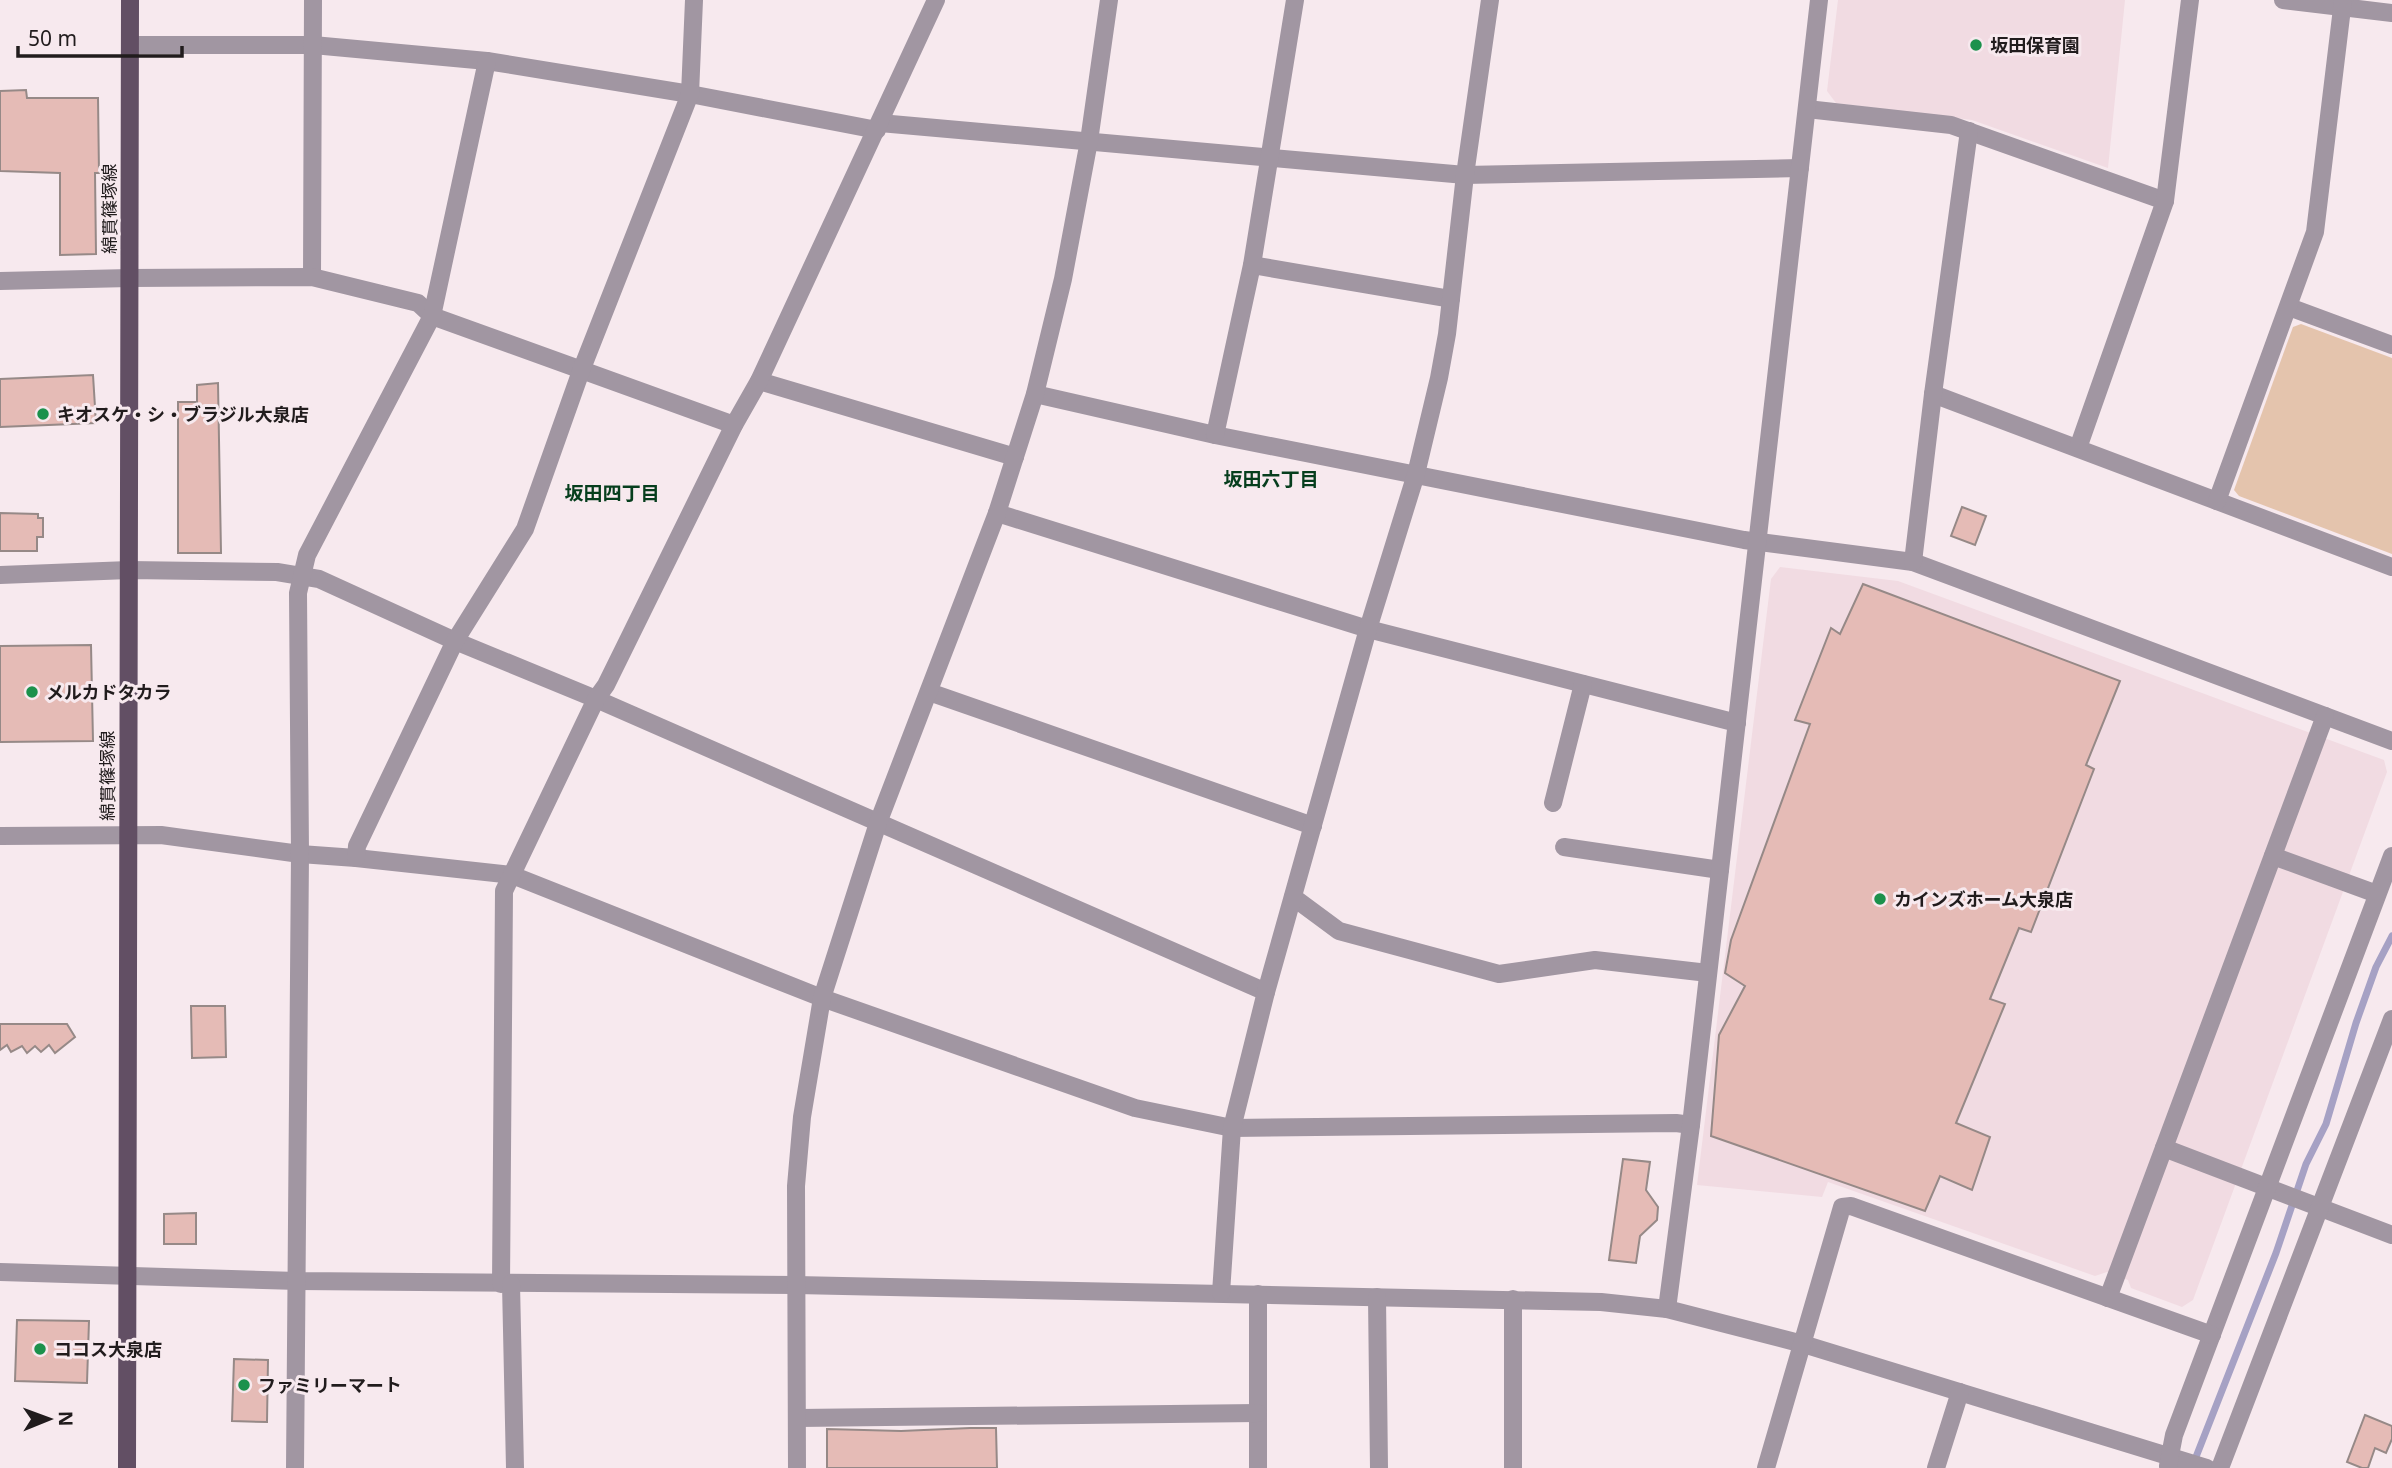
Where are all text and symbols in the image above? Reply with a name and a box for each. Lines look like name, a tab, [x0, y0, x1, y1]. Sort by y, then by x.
scale bar	[18, 14, 182, 58]
text: 50 m	[28, 24, 77, 52]
place label: 坂田保育園	[1990, 33, 2080, 57]
marker: 坂田保育園	[1968, 37, 1984, 53]
street label: 綿貫篠塚線	[97, 164, 121, 254]
place label: キオスケ・シ・ブラジル大泉店	[57, 402, 309, 426]
marker: キオスケ・シ・ブラジル大泉店	[35, 406, 51, 422]
district label: 坂田六丁目	[1223, 466, 1319, 492]
district label: 坂田四丁目	[564, 480, 660, 506]
place label: メルカドタカラ	[46, 680, 171, 704]
marker: メルカドタカラ	[24, 684, 40, 700]
street label: 綿貫篠塚線	[95, 731, 119, 821]
place label: カインズホーム大泉店	[1894, 887, 2073, 911]
marker: カインズホーム大泉店	[1872, 891, 1888, 907]
place label: ココス大泉店	[54, 1337, 162, 1361]
marker: ココス大泉店	[32, 1341, 48, 1357]
place label: ファミリーマート	[258, 1373, 402, 1397]
marker: ファミリーマート	[236, 1377, 252, 1393]
north arrow	[14, 1384, 84, 1454]
text: N	[53, 1411, 79, 1427]

